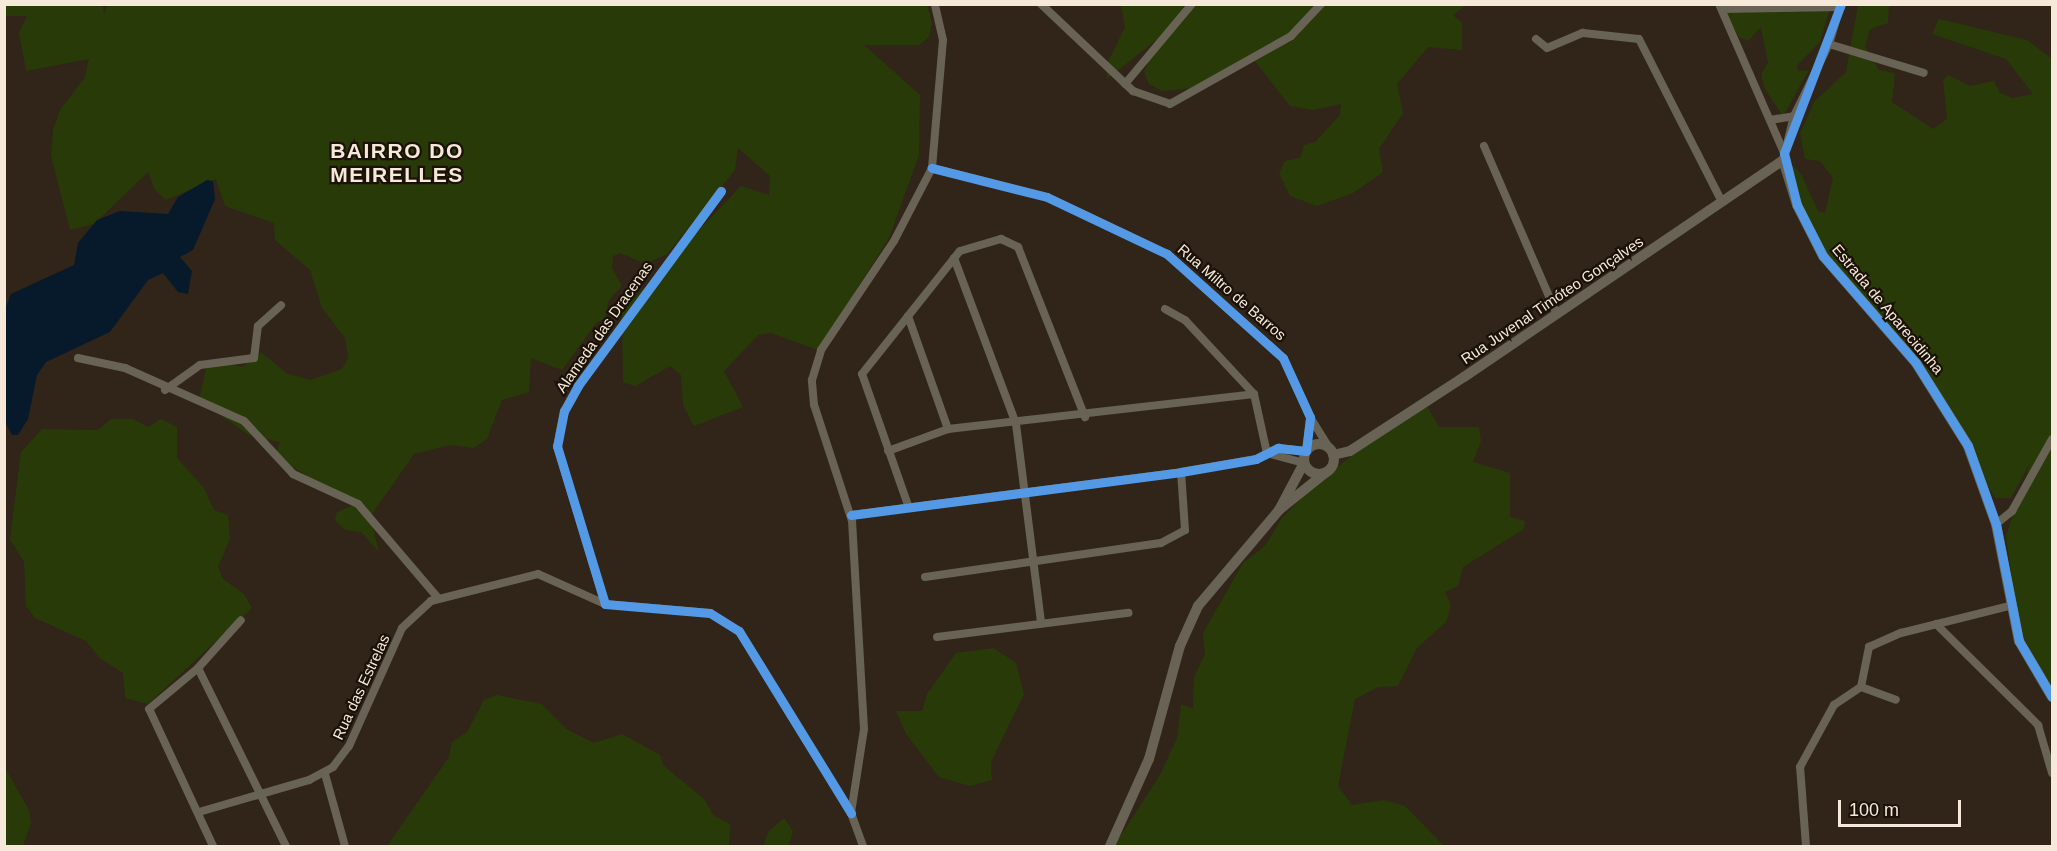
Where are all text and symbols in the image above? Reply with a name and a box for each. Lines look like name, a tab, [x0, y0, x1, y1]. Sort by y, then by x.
district label: BAIRRO DO MEIRELLES	[330, 138, 464, 188]
street label: Rua Juvenal Timóteo Gonçalves	[1457, 232, 1647, 368]
street label: Rua Miltro de Barros	[1174, 240, 1290, 344]
street label: Estrada de Aparecidinha	[1828, 240, 1948, 378]
street label: Alameda das Dracenas	[552, 258, 656, 396]
street label: Rua das Estrelas	[329, 631, 393, 743]
scale bar	[1841, 788, 1964, 826]
text: 100 m	[1849, 800, 1899, 820]

